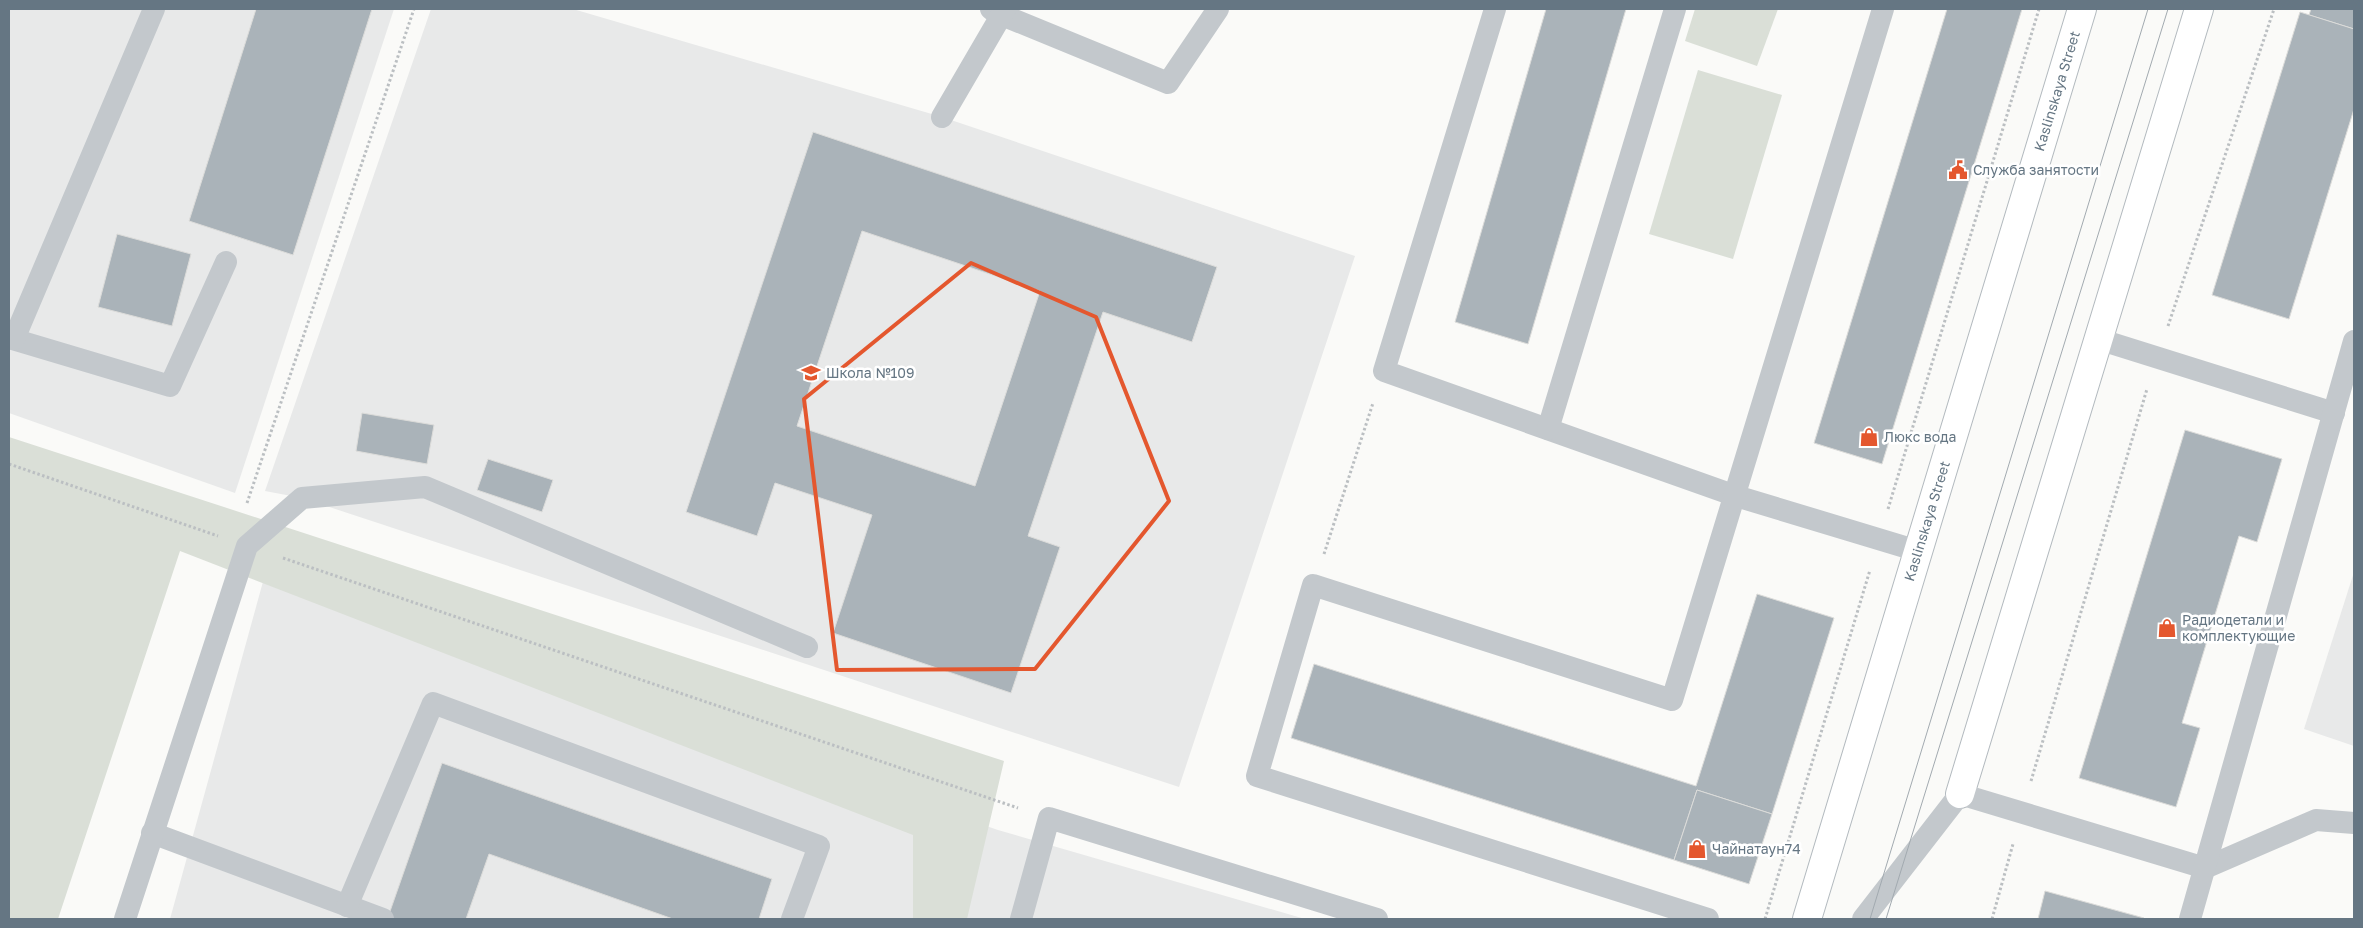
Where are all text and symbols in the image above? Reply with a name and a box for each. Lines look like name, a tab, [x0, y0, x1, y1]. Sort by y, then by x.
street label: Kaslinskaya Street	[2030, 29, 2083, 153]
public building icon: Служба занятости	[1947, 159, 1969, 181]
place label: Служба занятости	[1973, 161, 2099, 178]
school or university icon: Школа №109	[800, 362, 822, 384]
place label: Школа №109	[826, 364, 914, 381]
shop icon: Люкс вода	[1858, 426, 1880, 448]
place label: Люкс вода	[1884, 428, 1956, 445]
street label: Kaslinskaya Street	[1900, 459, 1953, 583]
place label: Радиодетали и комплектующие	[2182, 611, 2295, 644]
shop icon: Радиодетали и комплектующие	[2156, 617, 2178, 639]
shop icon: Чайнатаун74	[1686, 838, 1708, 860]
place label: Чайнатаун74	[1712, 840, 1801, 857]

